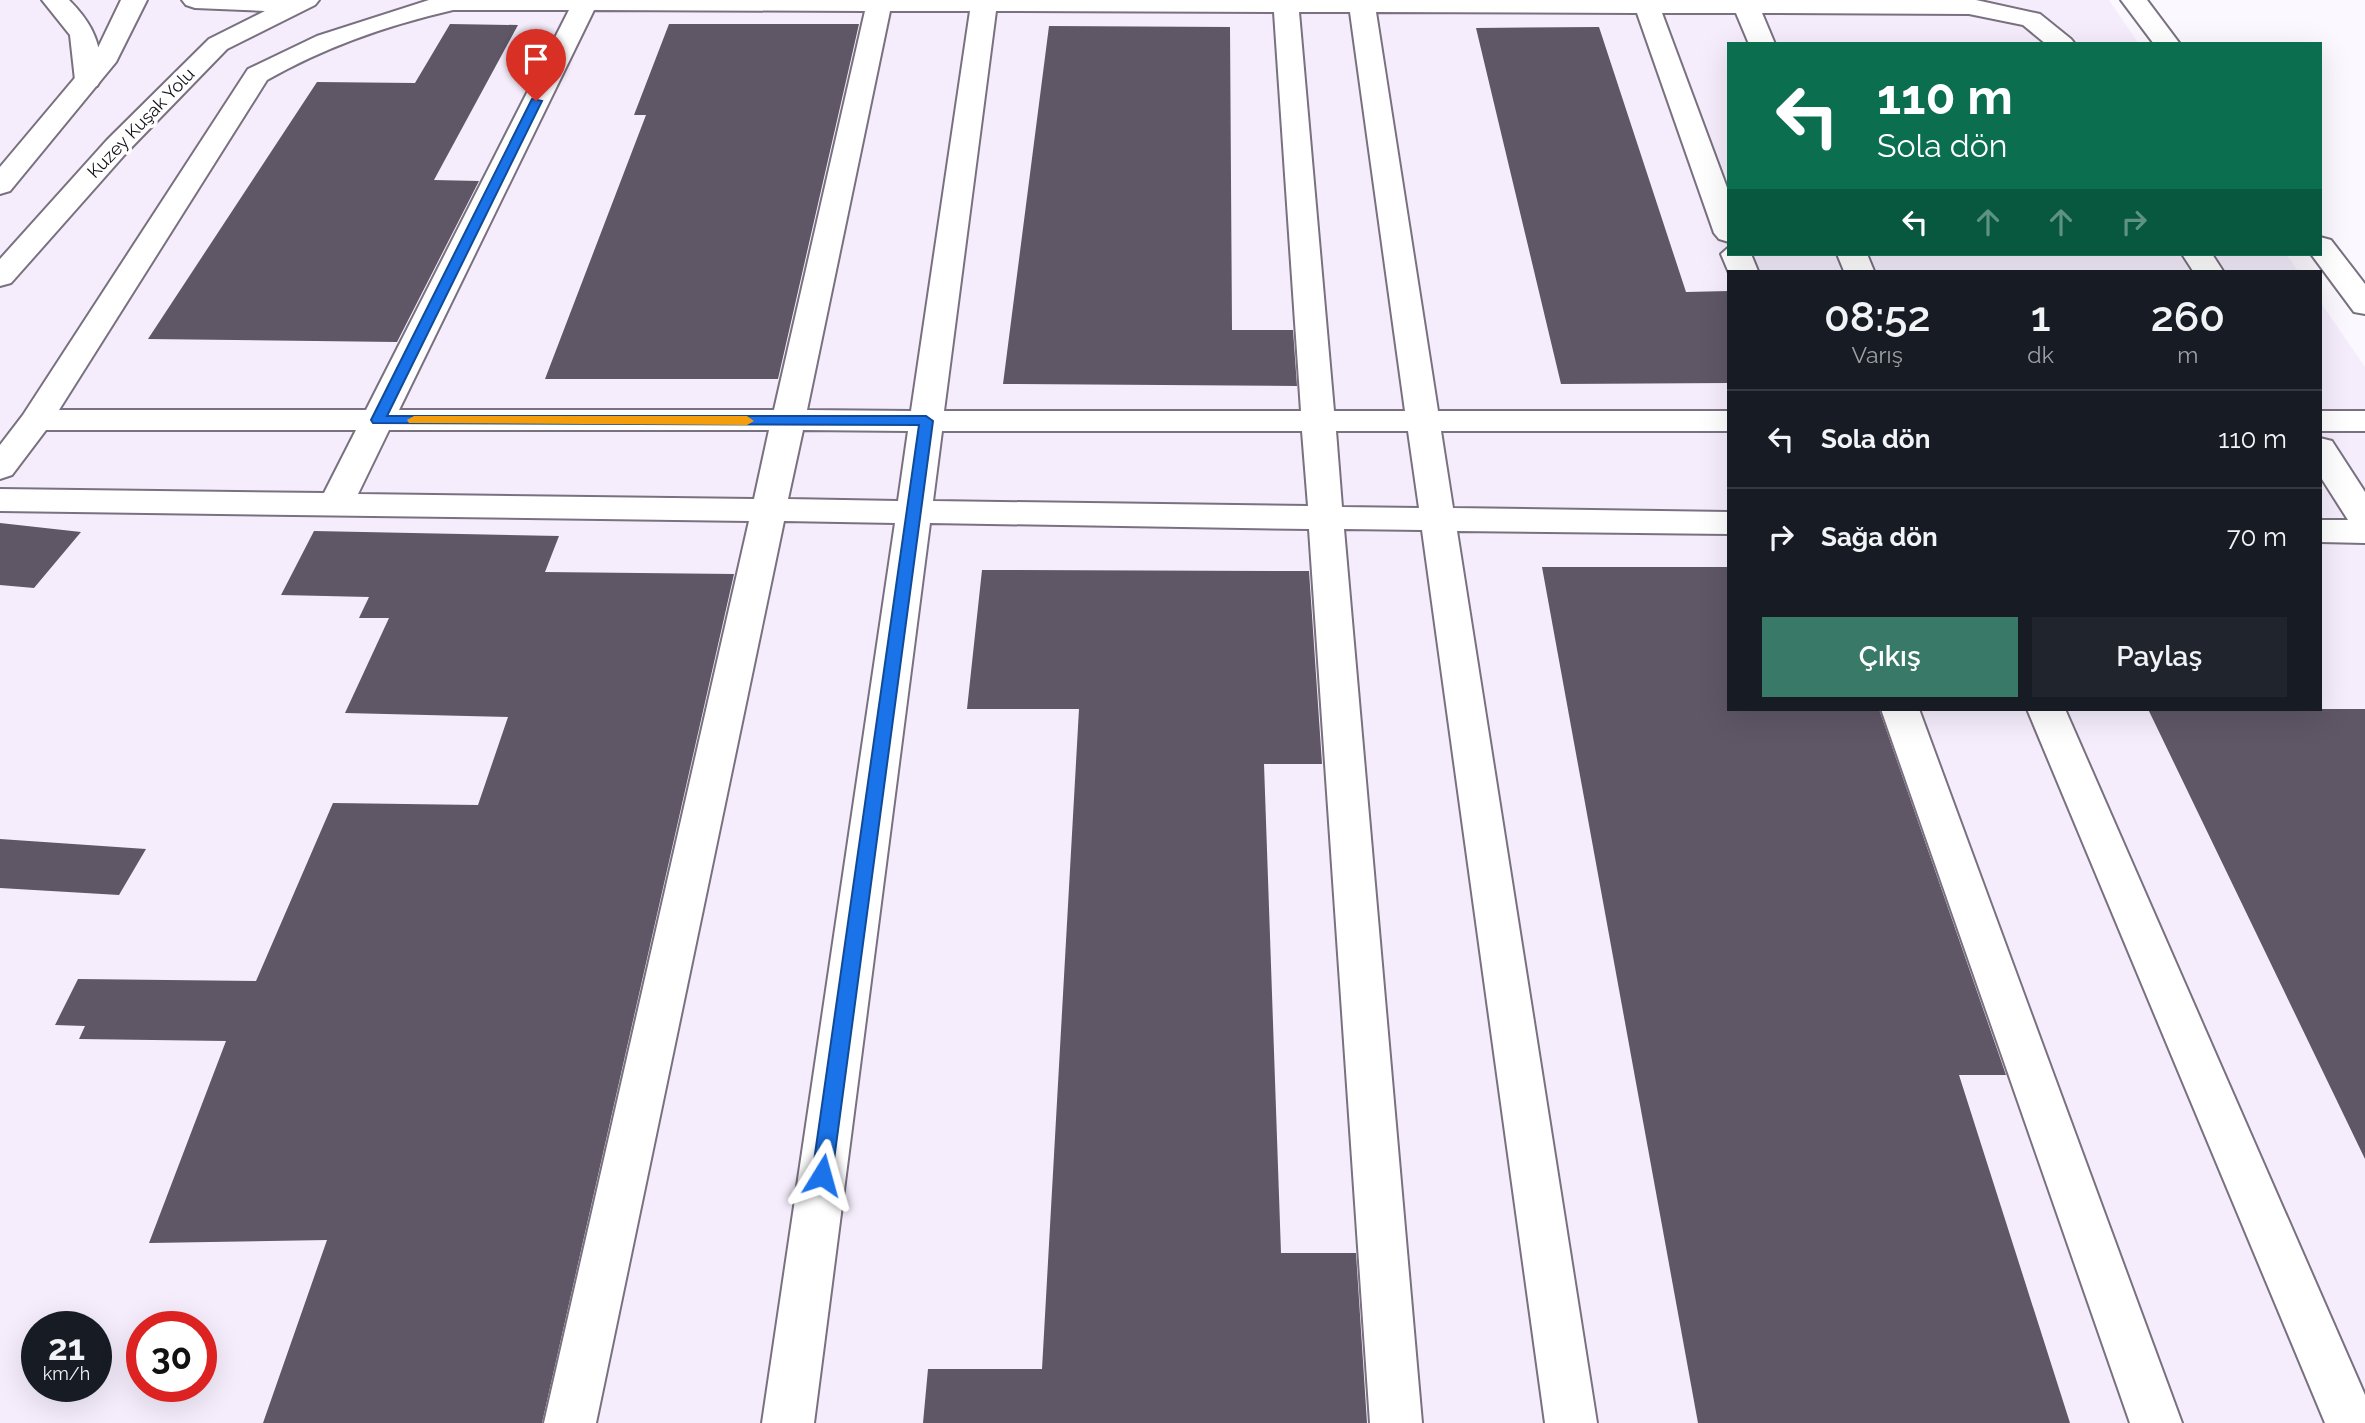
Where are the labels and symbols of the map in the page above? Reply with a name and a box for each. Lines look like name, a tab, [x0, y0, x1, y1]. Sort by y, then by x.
pin	[506, 29, 566, 101]
street label: Kuzey Kuşak Yolu	[83, 63, 199, 182]
position arrow	[785, 1138, 859, 1212]
speed limit sign: 30	[126, 1311, 217, 1402]

